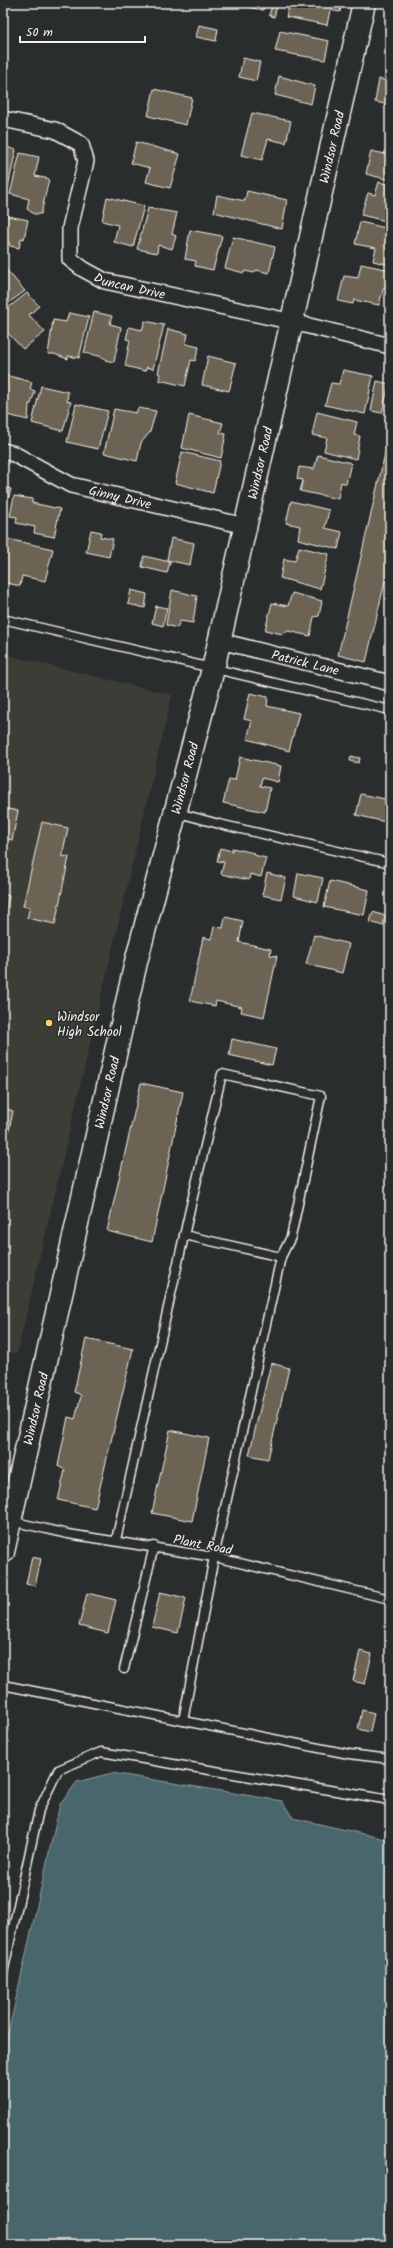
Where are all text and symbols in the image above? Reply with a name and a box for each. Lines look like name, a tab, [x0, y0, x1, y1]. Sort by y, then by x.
scale bar	[20, 18, 145, 44]
text: 50 m	[26, 23, 53, 42]
street label: Windsor Road	[314, 109, 351, 186]
street label: Duncan Drive	[89, 268, 167, 306]
street label: Windsor Road	[243, 425, 280, 502]
street label: Ginny Drive	[87, 481, 153, 516]
street label: Patrick Lane	[269, 645, 341, 682]
street label: Windsor Road	[166, 740, 205, 817]
place label: Windsor High School	[57, 1007, 122, 1043]
marker: Windsor High School	[44, 1018, 54, 1028]
street label: Windsor Road	[90, 1054, 127, 1131]
street label: Windsor Road	[18, 1370, 55, 1447]
street label: Plant Road	[171, 1529, 234, 1562]

